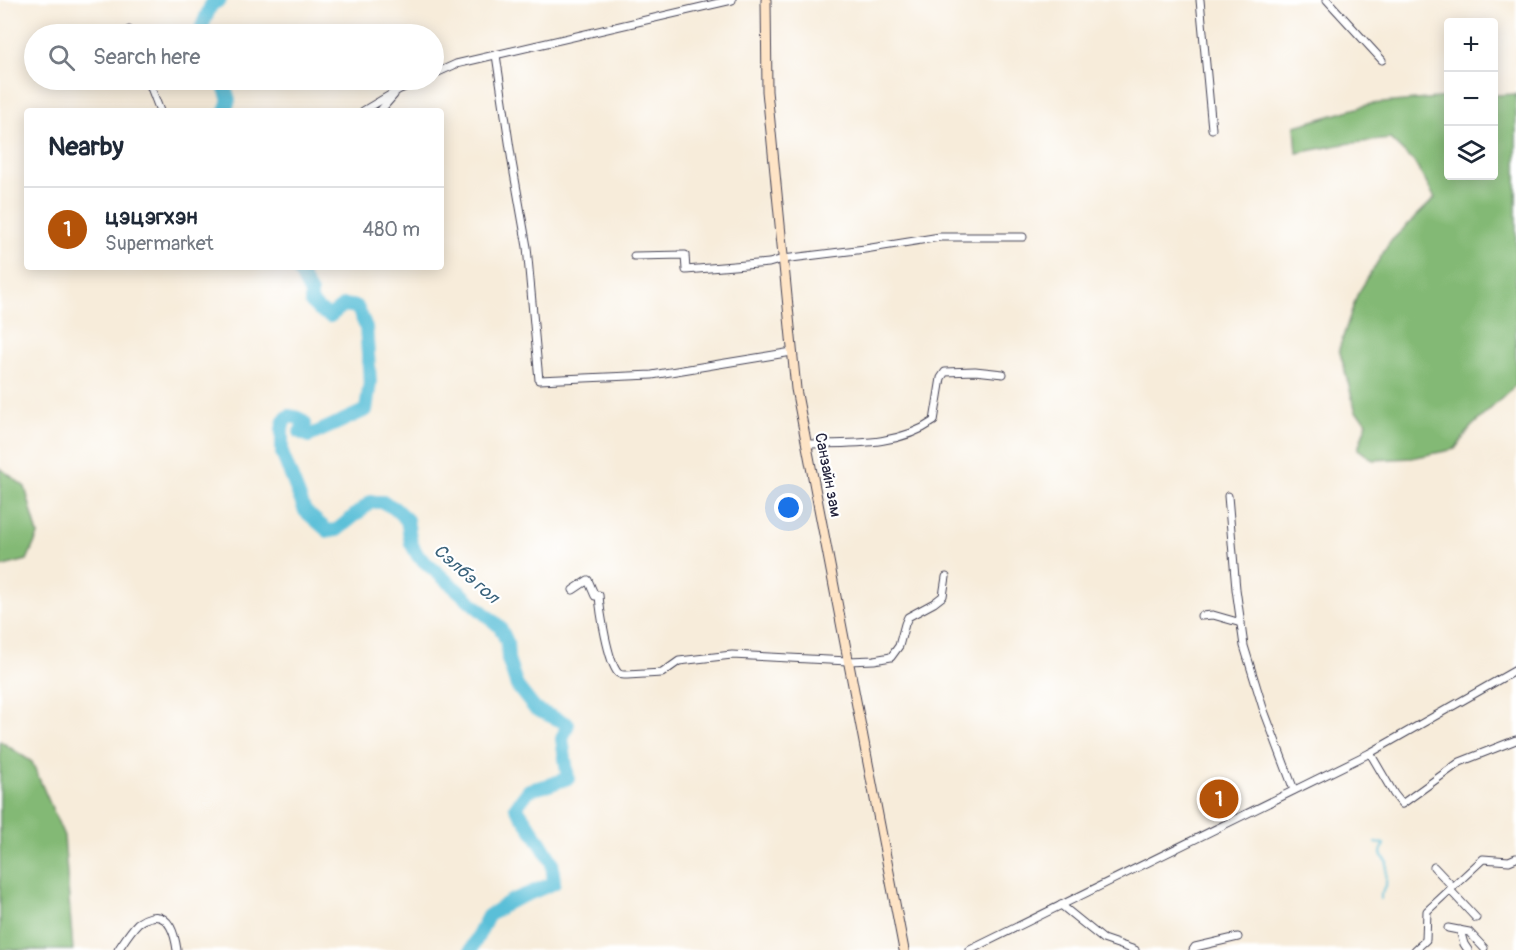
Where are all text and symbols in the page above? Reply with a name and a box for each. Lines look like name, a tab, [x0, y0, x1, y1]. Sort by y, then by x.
map controls	[1444, 18, 1498, 180]
button: +	[1444, 18, 1498, 72]
search box	[24, 24, 444, 90]
icon: search	[45, 41, 78, 74]
text: Search here	[93, 43, 200, 71]
button: −	[1444, 72, 1498, 126]
button: layers	[1444, 126, 1498, 180]
text: Nearby	[48, 131, 124, 163]
text: цэцэгхэн	[105, 203, 198, 231]
text: 1	[64, 217, 71, 242]
text: 480 m	[363, 217, 420, 242]
text: Supermarket	[105, 231, 214, 256]
street label: Санзайн зам	[810, 431, 846, 519]
your location	[774, 493, 803, 522]
water label: Сэлбэ гол	[428, 539, 505, 610]
pin: 1	[1200, 776, 1238, 822]

